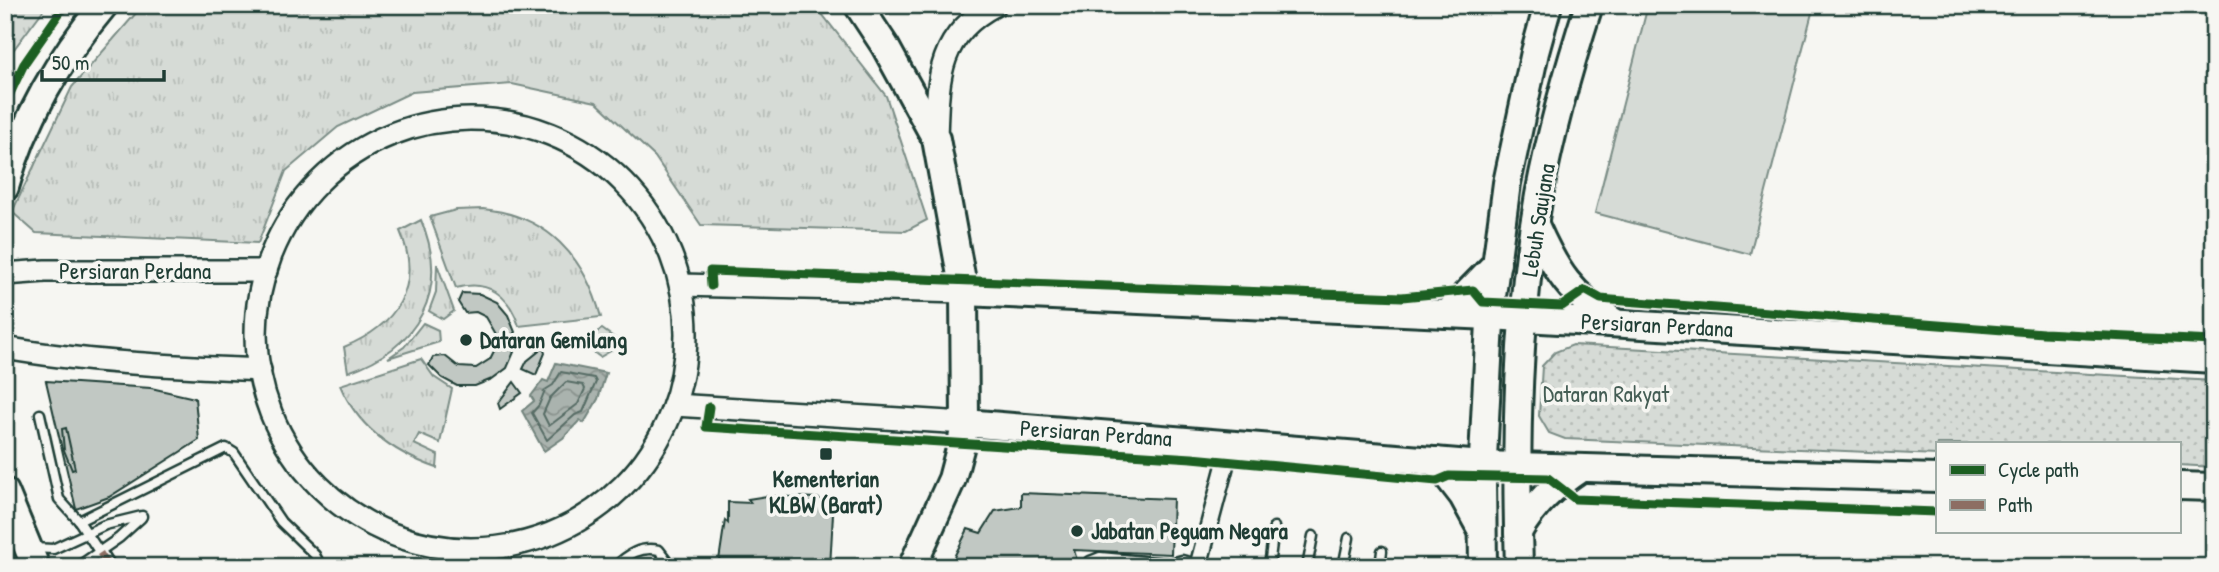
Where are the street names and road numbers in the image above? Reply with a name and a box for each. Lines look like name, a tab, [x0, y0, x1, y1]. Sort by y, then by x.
street label: Lebuh Saujana	[1513, 161, 1562, 279]
street label: Persiaran Perdana	[59, 255, 211, 286]
street label: Persiaran Perdana	[1580, 305, 1734, 344]
street label: Persiaran Perdana	[1019, 412, 1173, 453]

